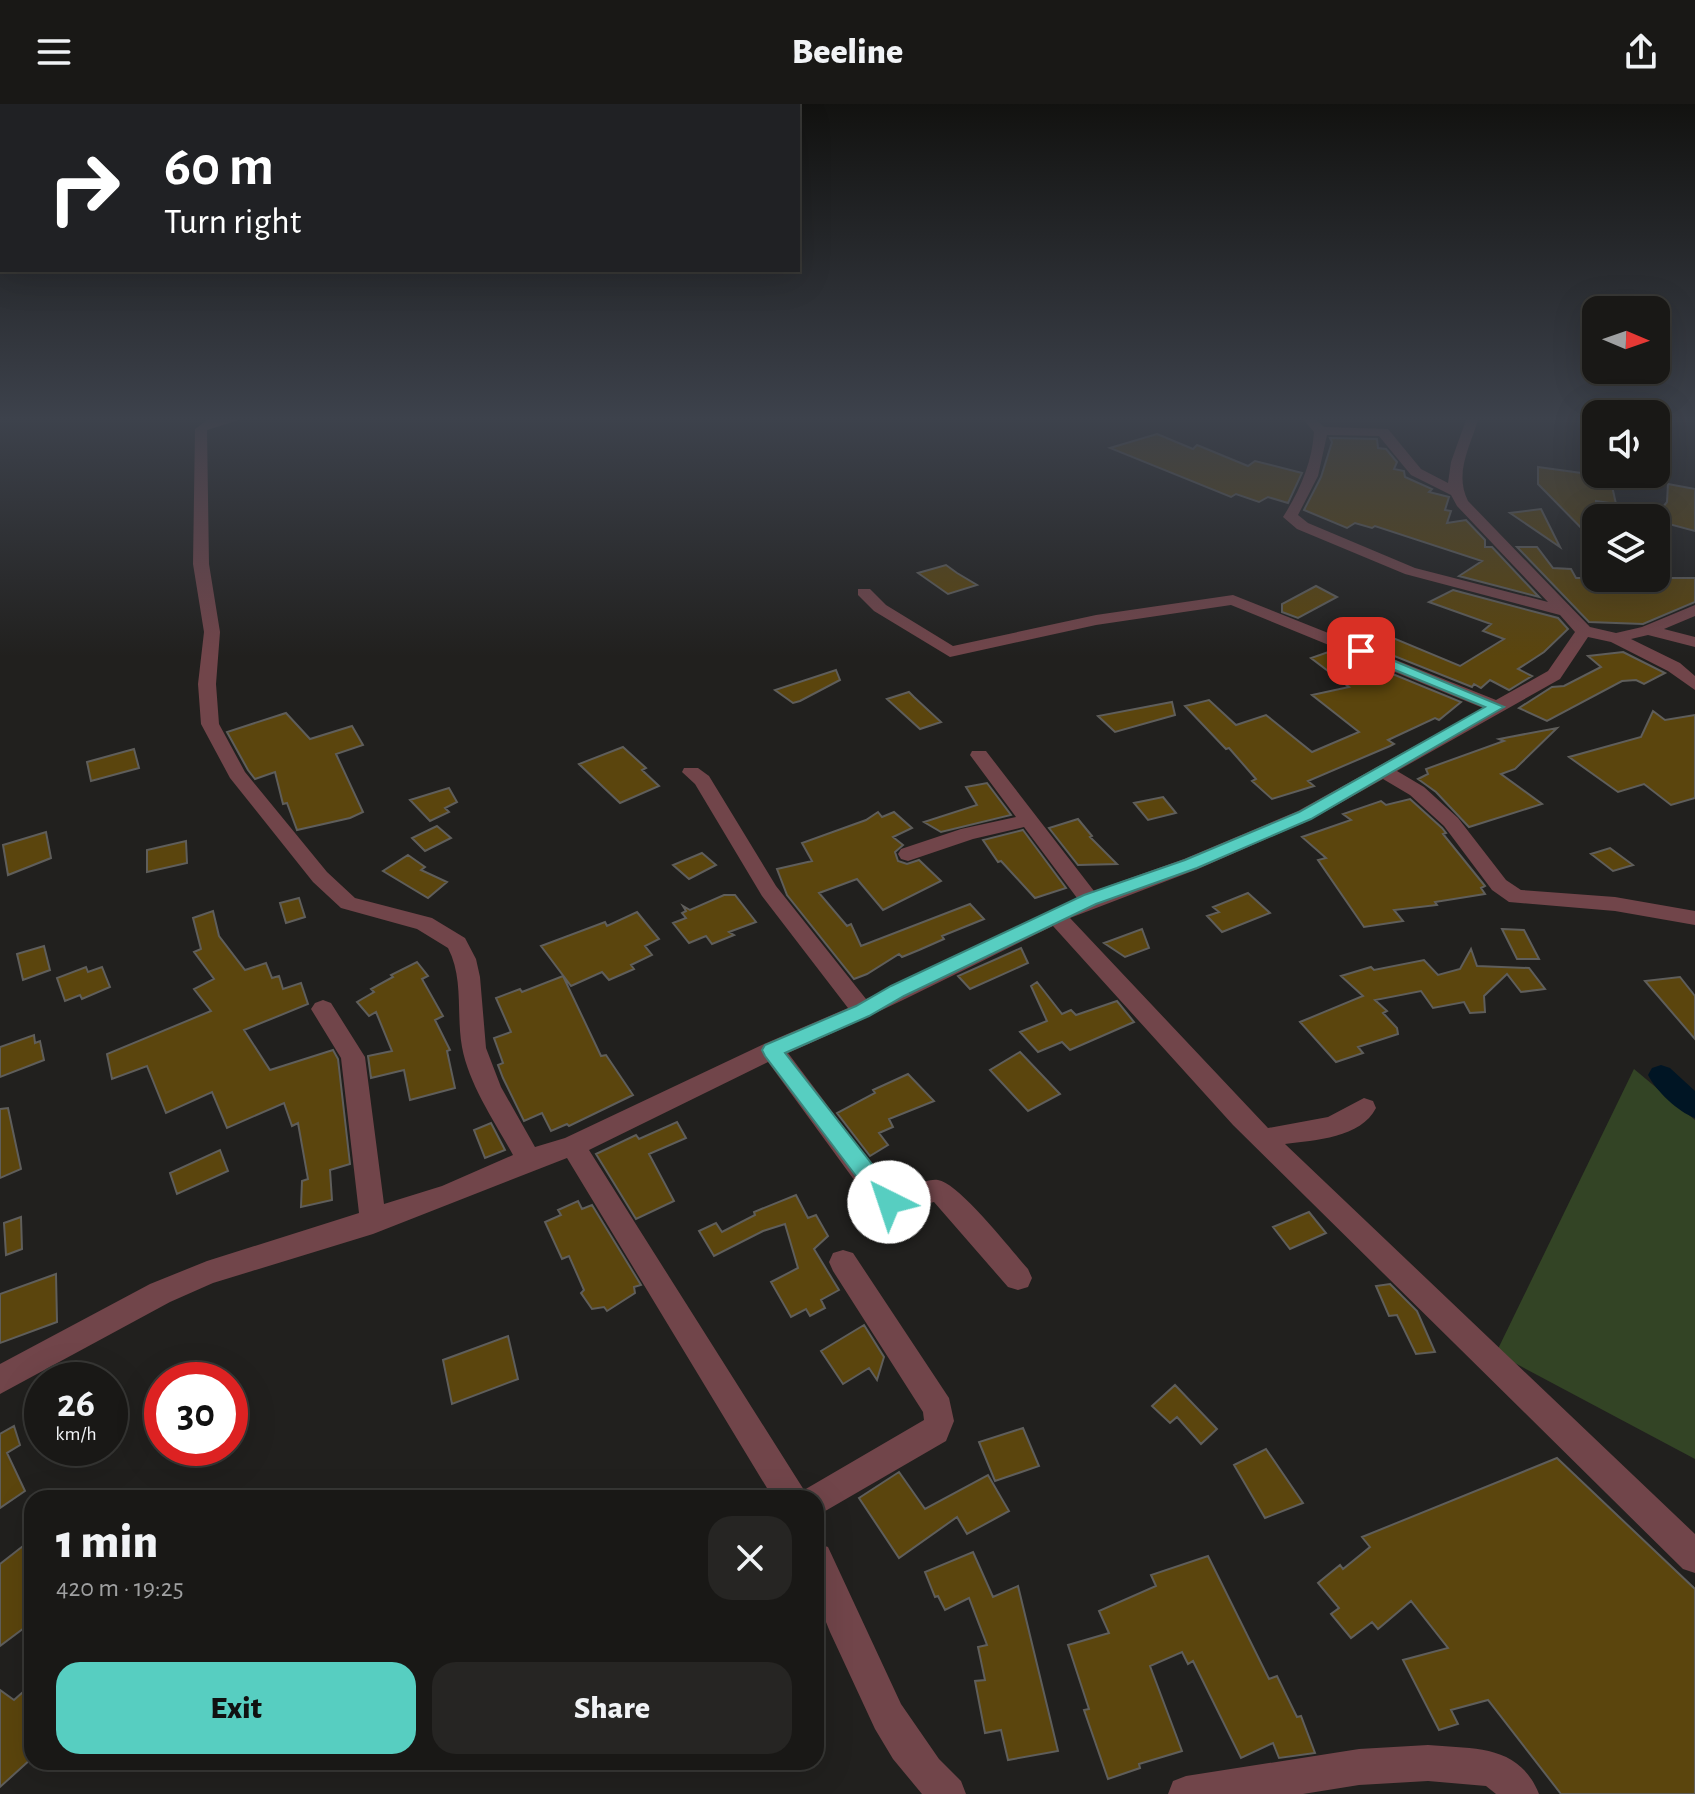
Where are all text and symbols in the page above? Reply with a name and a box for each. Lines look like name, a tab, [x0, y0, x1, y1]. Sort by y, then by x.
icon: menu	[32, 30, 76, 74]
icon: share	[1619, 30, 1663, 74]
text: Beeline	[792, 34, 903, 70]
icon: right	[32, 136, 136, 240]
text: 60 m	[164, 139, 274, 195]
text: Turn right	[164, 204, 301, 240]
north arrow	[1582, 296, 1670, 384]
map controls	[1582, 296, 1670, 592]
button: sound	[1582, 400, 1670, 488]
button: layers	[1582, 504, 1670, 592]
pin	[1327, 617, 1395, 685]
icon: arrive	[1339, 629, 1383, 673]
position arrow	[847, 1160, 931, 1244]
speed limit sign: 30	[144, 1362, 248, 1466]
text: 26	[57, 1384, 95, 1424]
text: km/h	[55, 1424, 97, 1444]
button: close	[708, 1516, 792, 1600]
text: 1 min	[56, 1519, 158, 1567]
text: 420 m · 19:25	[56, 1575, 184, 1601]
button: Exit	[56, 1662, 416, 1754]
button: Share	[432, 1662, 792, 1754]

